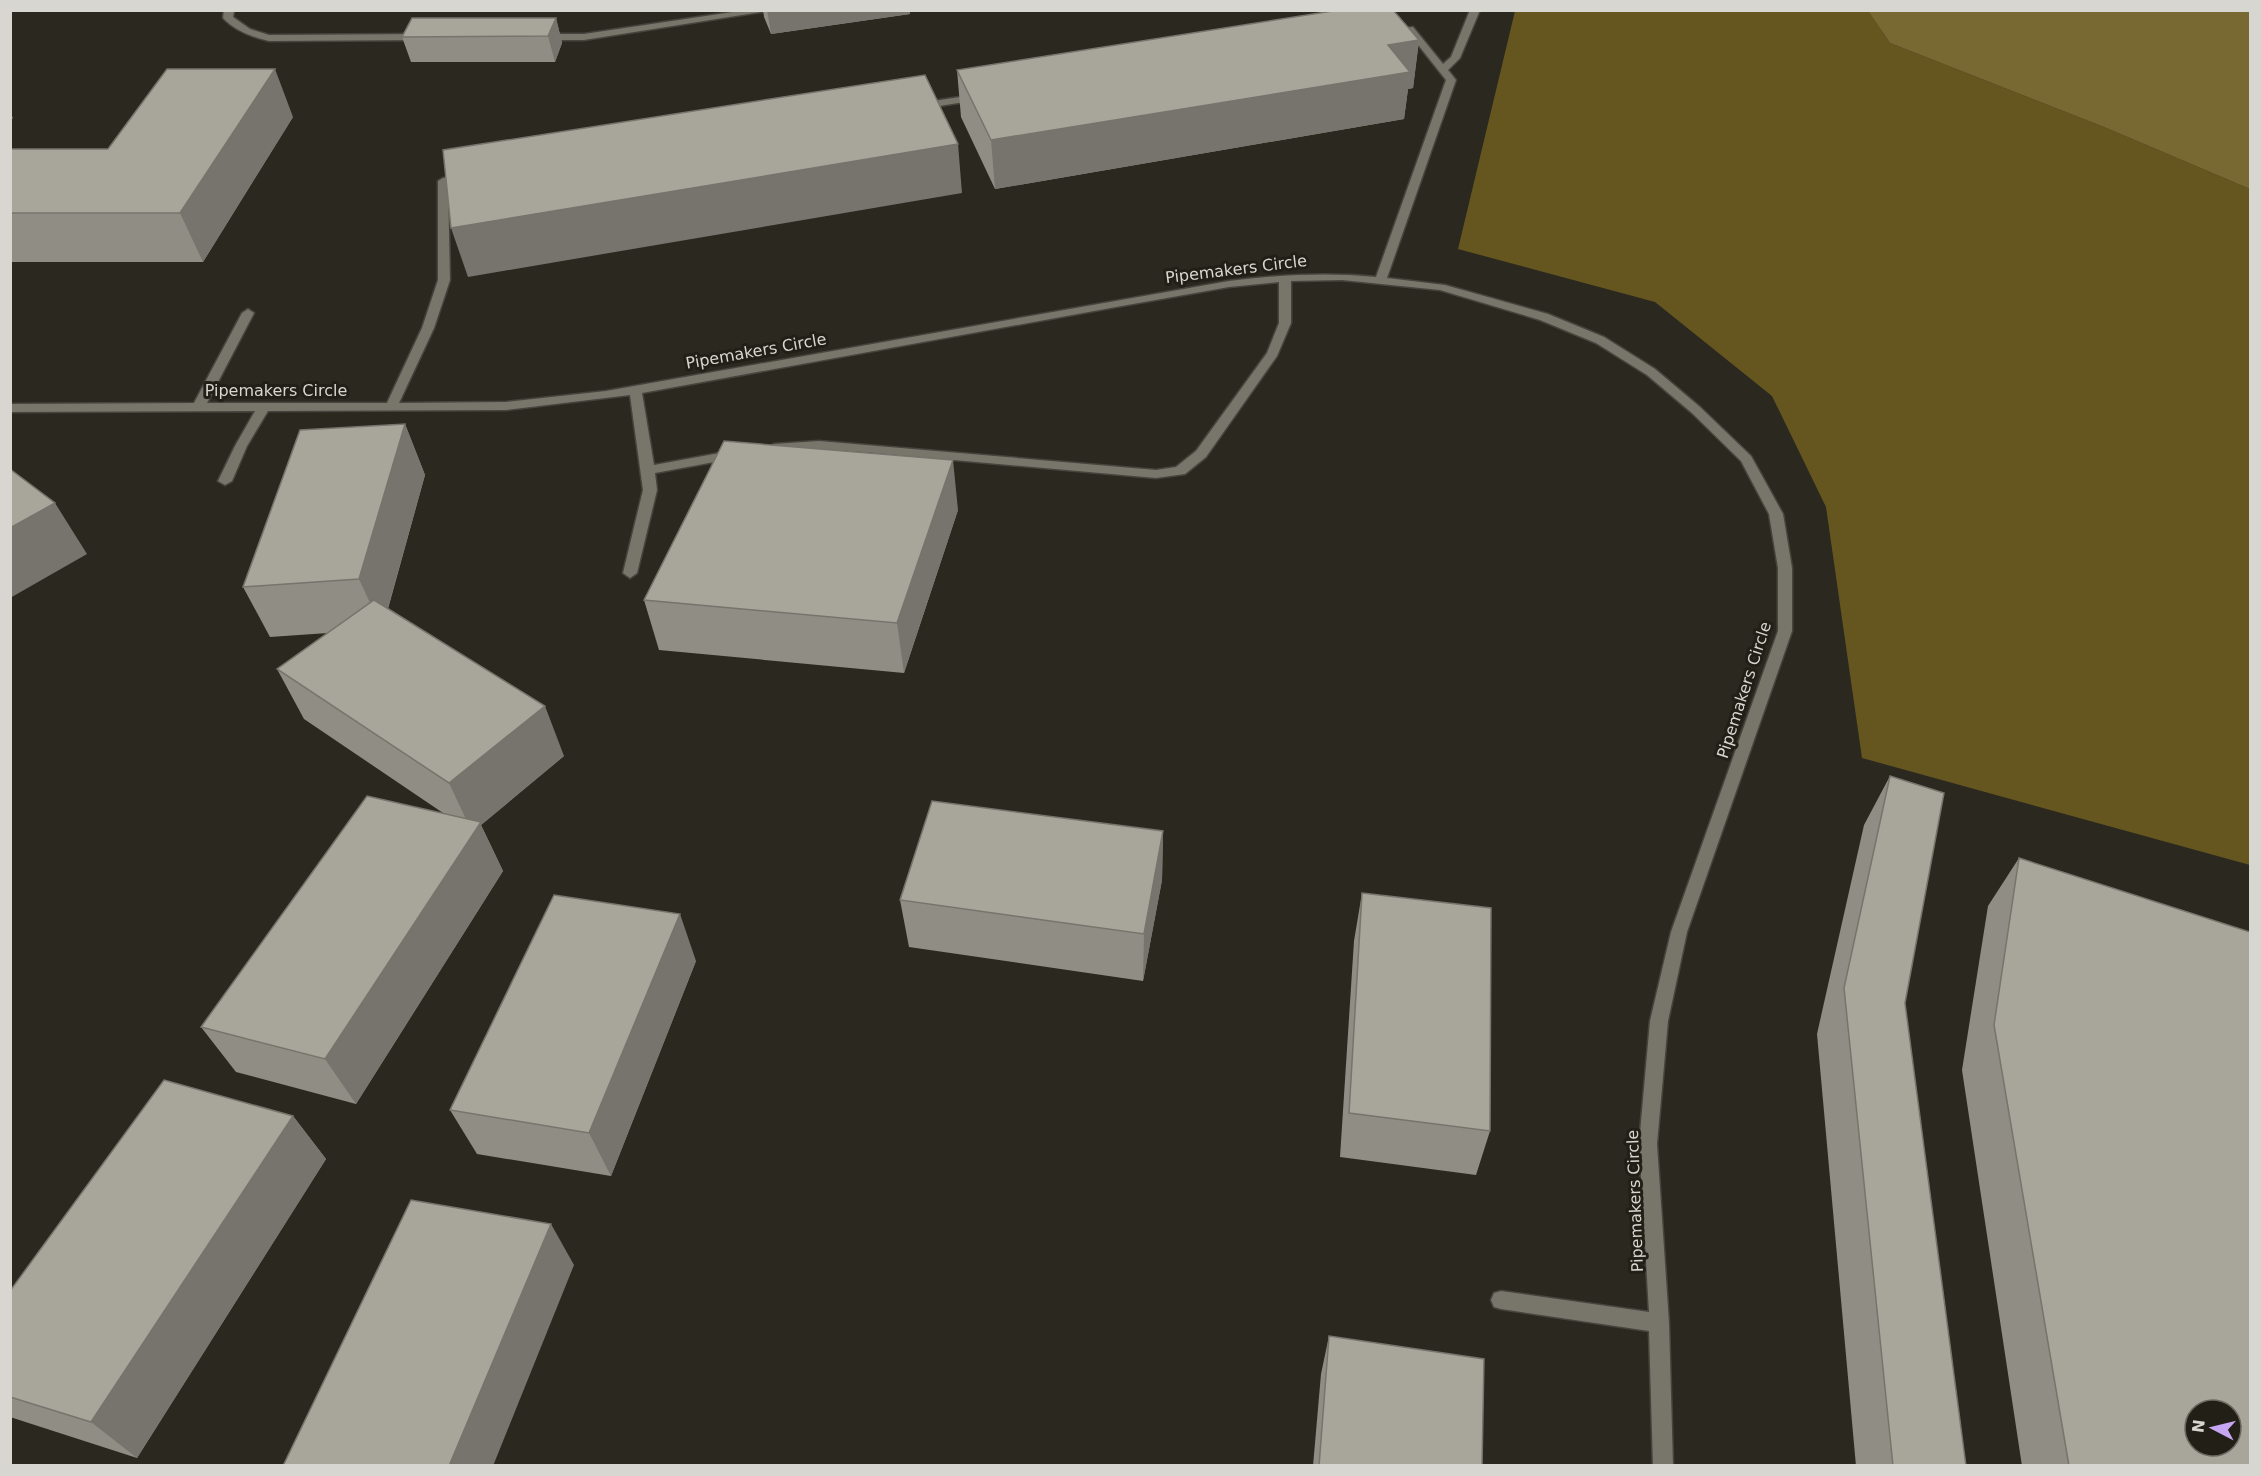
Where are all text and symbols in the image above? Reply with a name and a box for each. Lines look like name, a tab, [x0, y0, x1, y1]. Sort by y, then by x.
street label: Pipemakers Circle	[1164, 251, 1308, 287]
street label: Pipemakers Circle	[684, 329, 828, 373]
street label: Pipemakers Circle	[205, 381, 347, 400]
street label: Pipemakers Circle	[1713, 619, 1775, 761]
street label: Pipemakers Circle	[1623, 1129, 1647, 1273]
north arrow	[2183, 1398, 2243, 1458]
text: N	[2188, 1418, 2209, 1434]

